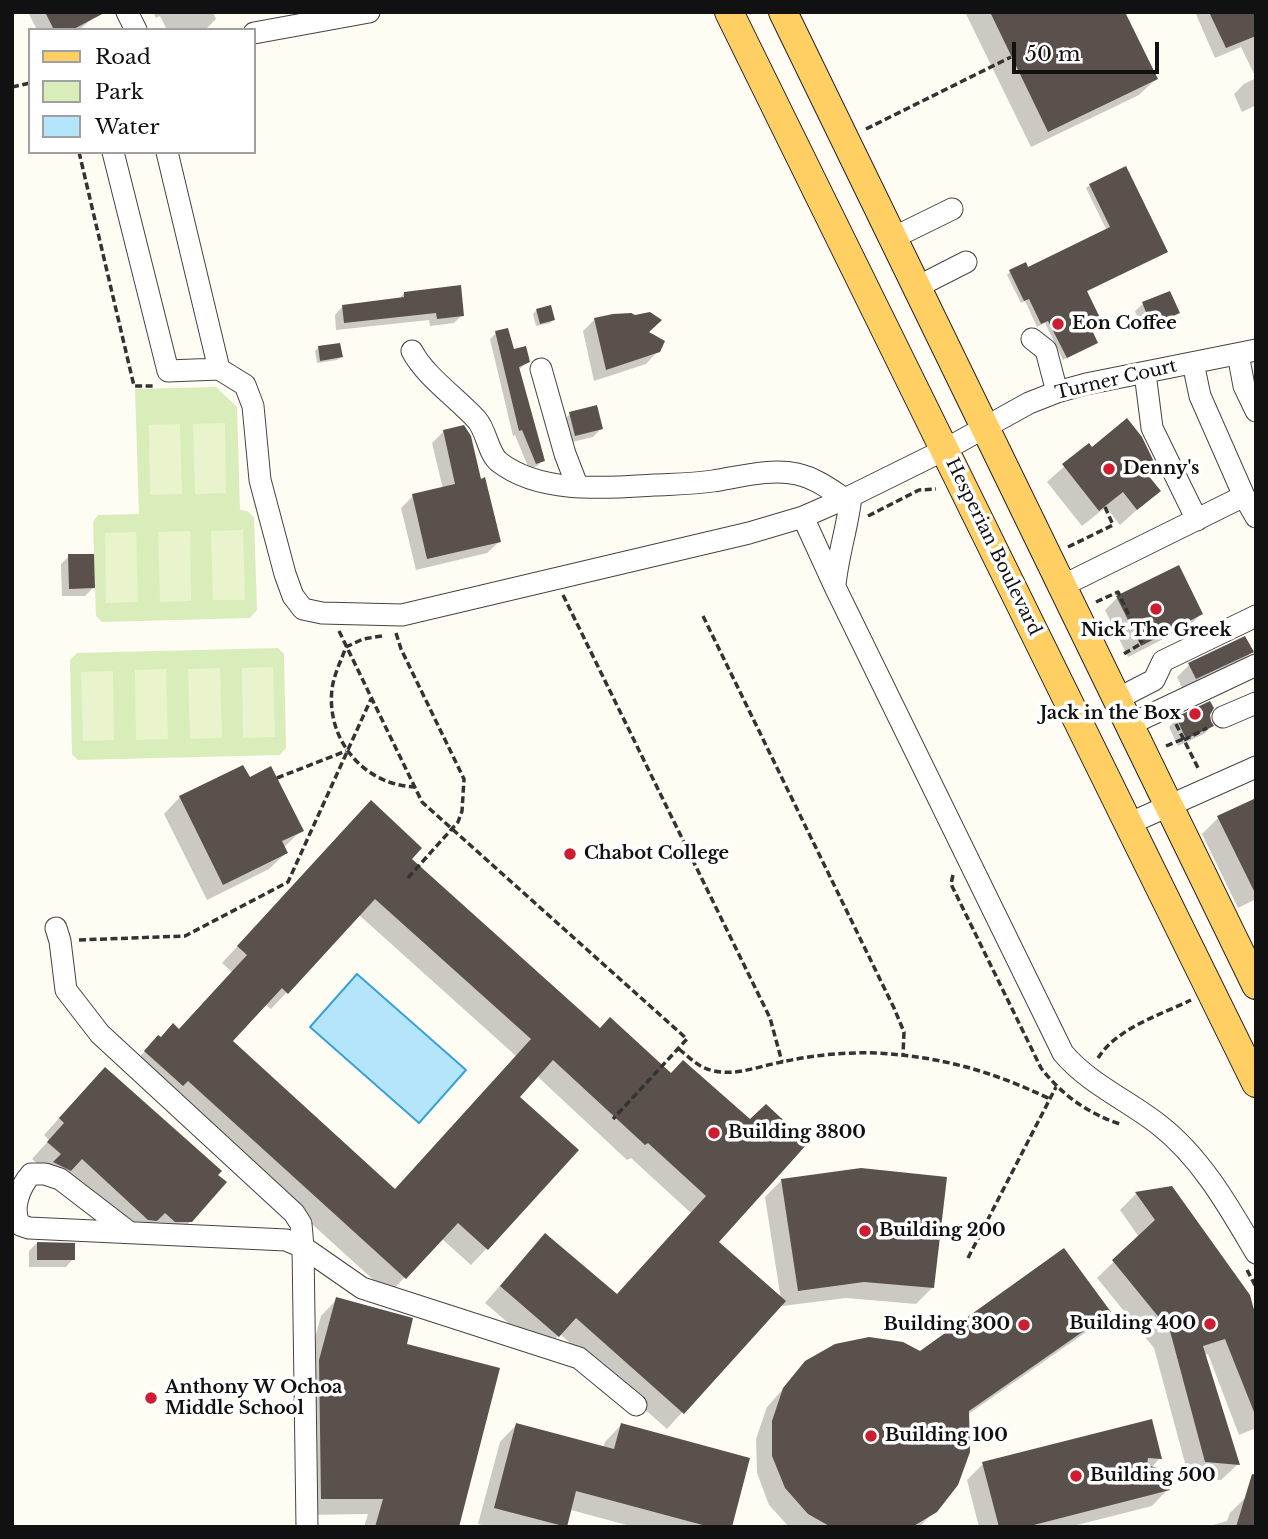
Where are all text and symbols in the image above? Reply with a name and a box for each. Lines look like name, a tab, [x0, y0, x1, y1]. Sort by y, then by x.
legend	[28, 28, 256, 154]
scale bar	[1016, 28, 1163, 72]
text: 50 m	[1025, 41, 1080, 67]
text: Road	[95, 44, 151, 70]
text: Park	[95, 79, 144, 105]
text: Water	[95, 114, 159, 140]
place label: Eon Coffee	[1072, 313, 1177, 335]
marker: Eon Coffee	[1050, 316, 1066, 332]
street label: Turner Court	[1053, 356, 1179, 404]
street label: Hesperian Boulevard	[941, 455, 1045, 639]
place label: Denny's	[1123, 458, 1199, 480]
marker: Denny's	[1101, 461, 1117, 477]
marker: Nick The Greek	[1148, 601, 1164, 617]
place label: Nick The Greek	[1081, 620, 1231, 642]
place label: Jack in the Box	[1040, 703, 1181, 725]
marker: Jack in the Box	[1187, 706, 1203, 722]
place label: Chabot College	[584, 843, 729, 865]
marker: Chabot College	[562, 846, 578, 862]
place label: Building 3800	[728, 1122, 866, 1144]
marker: Building 3800	[706, 1125, 722, 1141]
place label: Building 200	[879, 1220, 1006, 1242]
marker: Building 200	[857, 1223, 873, 1239]
place label: Building 400	[1069, 1313, 1196, 1335]
place label: Building 300	[884, 1314, 1010, 1336]
marker: Building 400	[1202, 1316, 1218, 1332]
marker: Building 300	[1016, 1317, 1032, 1333]
place label: Anthony W Ochoa Middle School	[165, 1377, 342, 1420]
marker: Anthony W Ochoa Middle School	[143, 1390, 159, 1406]
place label: Building 100	[885, 1425, 1008, 1447]
marker: Building 100	[863, 1428, 879, 1444]
place label: Building 500	[1090, 1465, 1216, 1487]
marker: Building 500	[1068, 1468, 1084, 1484]

